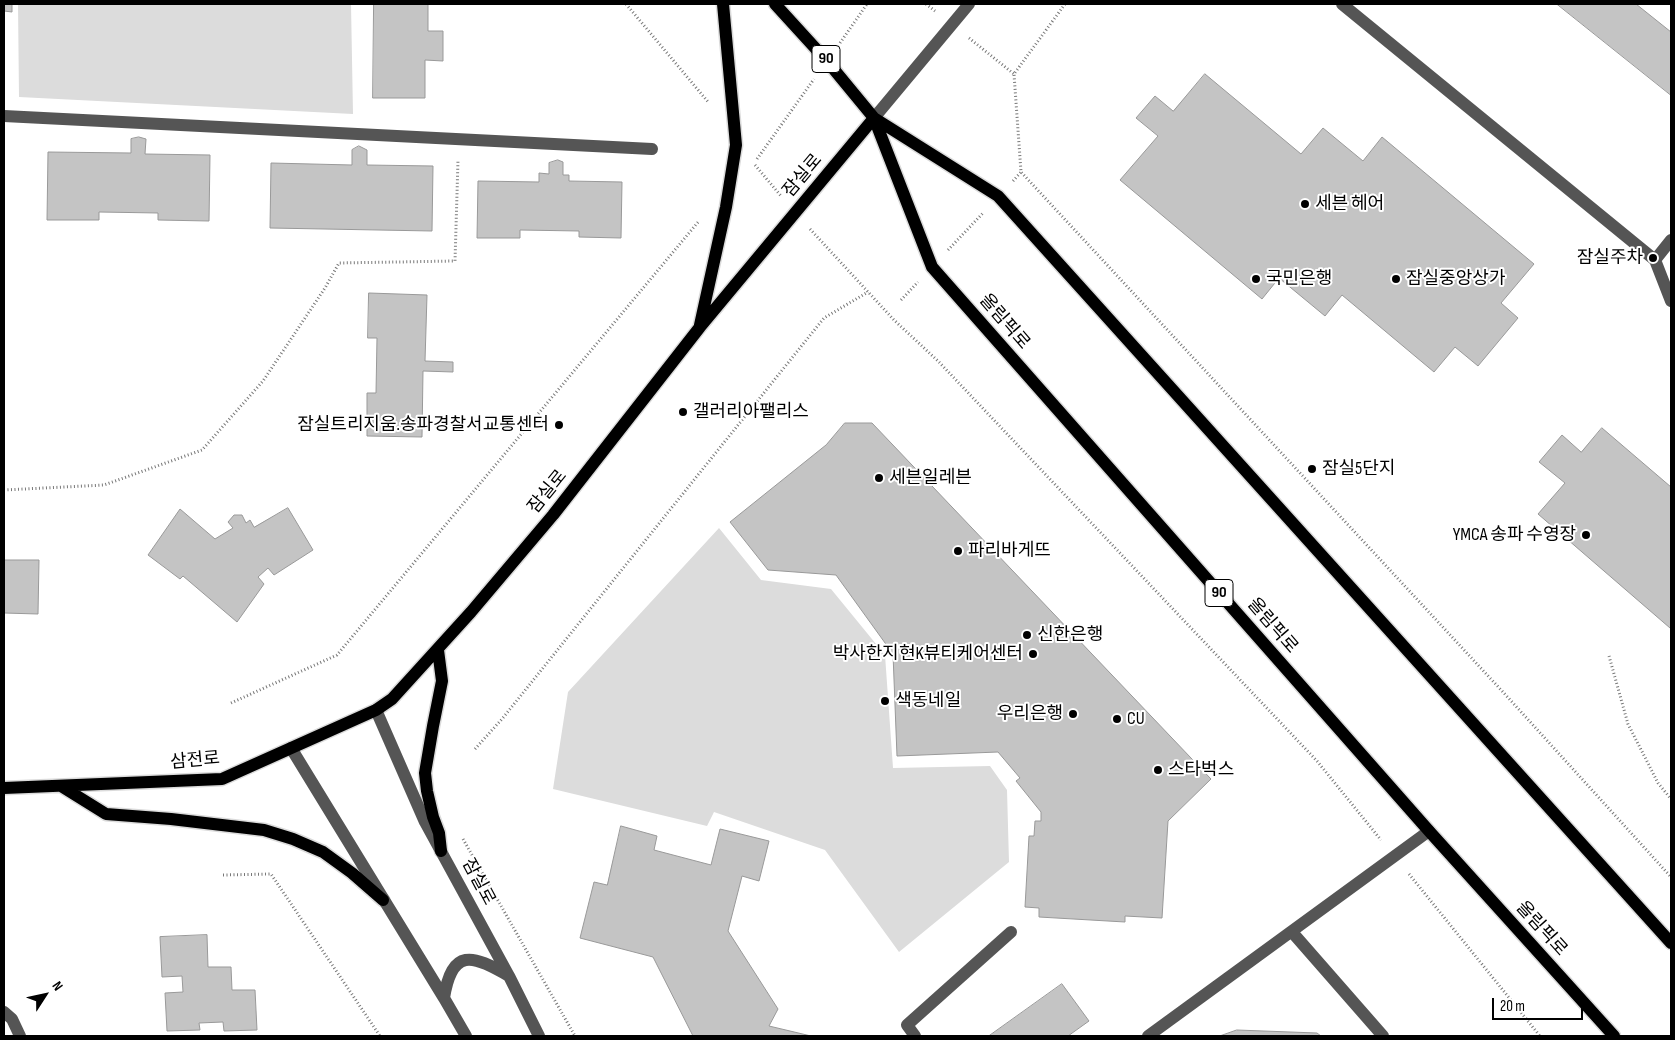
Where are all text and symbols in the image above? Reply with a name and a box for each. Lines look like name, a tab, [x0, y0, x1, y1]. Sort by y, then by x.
road number: 90	[812, 46, 840, 72]
street label: 잠실로	[779, 150, 827, 202]
place label: 세븐 헤어	[1315, 193, 1384, 215]
marker: 세븐 헤어	[1299, 198, 1311, 210]
place label: 잠실주차	[1577, 247, 1643, 269]
marker: 잠실주차	[1647, 252, 1659, 264]
place label: 국민은행	[1266, 268, 1332, 290]
place label: 잠실중앙상가	[1406, 268, 1505, 290]
marker: 국민은행	[1250, 273, 1262, 285]
marker: 잠실중앙상가	[1390, 273, 1402, 285]
street label: 올림픽로	[974, 290, 1034, 354]
place label: 갤러리아팰리스	[693, 401, 809, 423]
marker: 갤러리아팰리스	[677, 406, 689, 418]
place label: 잠실트리지움.송파경찰서교통센터	[297, 414, 549, 436]
marker: 잠실트리지움.송파경찰서교통센터	[553, 419, 565, 431]
place label: 잠실5단지	[1322, 458, 1395, 480]
marker: 잠실5단지	[1306, 463, 1318, 475]
street label: 잠실로	[524, 466, 572, 518]
place label: 세븐일레븐	[889, 467, 972, 489]
marker: 세븐일레븐	[873, 472, 885, 484]
place label: YMCA 송파 수영장	[1453, 524, 1576, 546]
marker: YMCA 송파 수영장	[1580, 529, 1592, 541]
place label: 파리바게뜨	[968, 540, 1051, 562]
marker: 파리바게뜨	[952, 545, 964, 557]
road number: 90	[1205, 580, 1233, 606]
street label: 올림픽로	[1242, 594, 1302, 658]
place label: 신한은행	[1037, 624, 1103, 646]
marker: 신한은행	[1021, 629, 1033, 641]
place label: 박사한지현K뷰티케어센터	[833, 643, 1023, 665]
marker: 박사한지현K뷰티케어센터	[1027, 648, 1039, 660]
place label: 색동네일	[895, 690, 961, 712]
marker: 색동네일	[879, 695, 891, 707]
place label: 우리은행	[997, 703, 1063, 725]
marker: 우리은행	[1067, 708, 1079, 720]
place label: CU	[1127, 708, 1145, 730]
marker: CU	[1111, 713, 1123, 725]
street label: 삼전로	[169, 748, 221, 774]
place label: 스타벅스	[1168, 759, 1234, 781]
marker: 스타벅스	[1152, 764, 1164, 776]
street label: 잠실로	[457, 855, 499, 909]
street label: 올림픽로	[1511, 897, 1571, 961]
north arrow	[20, 970, 70, 1020]
text: N	[49, 978, 67, 994]
scale bar	[1495, 988, 1586, 1020]
text: 20 m	[1500, 997, 1525, 1016]

